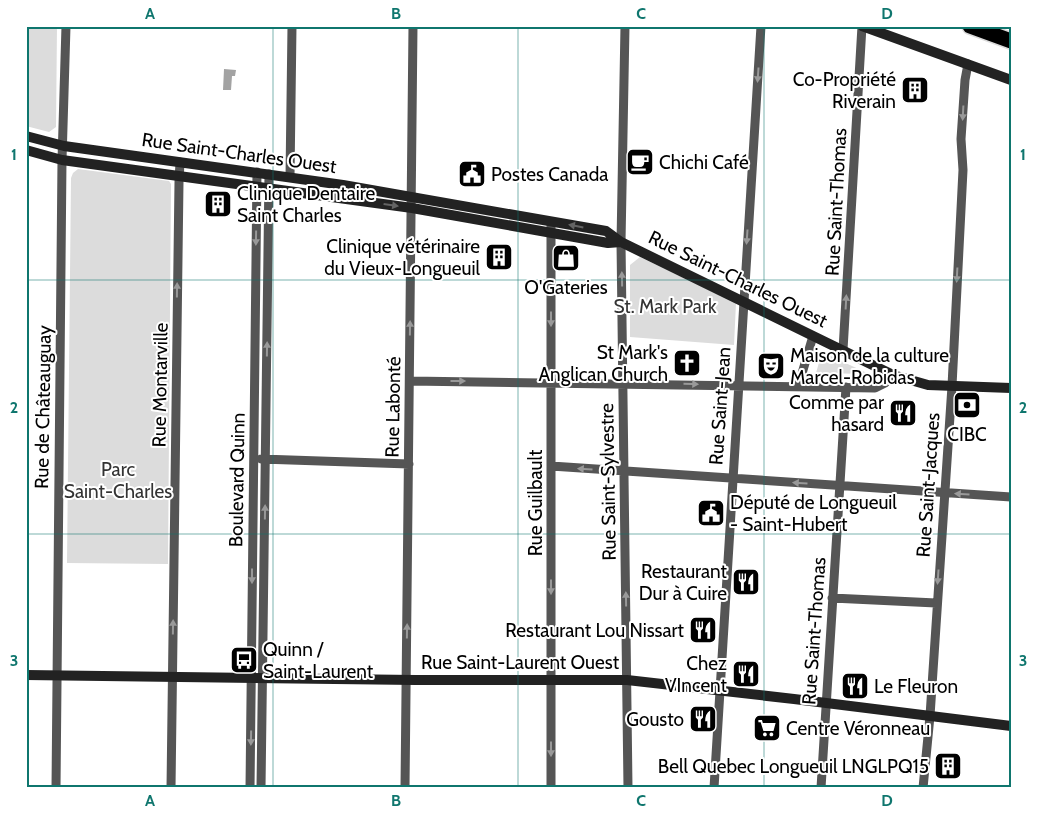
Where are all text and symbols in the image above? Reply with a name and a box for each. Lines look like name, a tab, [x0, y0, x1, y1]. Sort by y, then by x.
text: A	[145, 4, 155, 23]
text: B	[391, 4, 401, 23]
text: C	[636, 4, 646, 23]
text: D	[881, 4, 893, 23]
one-way arrow	[753, 67, 761, 83]
place label: Co-Propriété Riverain	[793, 68, 896, 113]
building icon: Co-Propriété Riverain	[900, 75, 930, 105]
one-way arrow	[959, 105, 967, 121]
street label: Rue Saint-Thomas	[821, 127, 851, 277]
street label: Rue Saint-Charles Ouest	[140, 128, 338, 178]
text: 1	[11, 145, 17, 164]
text: 1	[1020, 145, 1026, 164]
cafe icon: Chichi Café	[625, 147, 655, 177]
place label: Chichi Café	[659, 151, 749, 174]
public building icon: Postes Canada	[457, 159, 487, 189]
place label: Postes Canada	[491, 163, 608, 186]
place label: Clinique Dentaire Saint Charles	[237, 182, 376, 227]
building icon: Clinique Dentaire Saint Charles	[203, 189, 233, 219]
one-way arrow	[384, 201, 400, 209]
one-way arrow	[568, 222, 584, 230]
street label: Rue Saint-Charles Ouest	[645, 226, 832, 333]
one-way arrow	[743, 229, 751, 245]
one-way arrow	[252, 231, 260, 247]
place label: Clinique vétérinaire du Vieux-Longueuil	[324, 235, 481, 280]
building icon: Clinique vétérinaire du Vieux-Longueuil	[484, 242, 514, 272]
shop icon: O'Gateries	[551, 243, 581, 273]
one-way arrow	[953, 267, 961, 283]
one-way arrow	[618, 271, 626, 287]
place label: O'Gateries	[524, 276, 608, 299]
one-way arrow	[173, 282, 181, 298]
one-way arrow	[843, 294, 851, 310]
park label: St. Mark Park	[614, 295, 717, 318]
one-way arrow	[547, 311, 555, 327]
one-way arrow	[406, 320, 414, 336]
street label: Rue Montarville	[147, 322, 173, 448]
street label: Rue de Châteauguay	[30, 325, 56, 489]
one-way arrow	[263, 341, 271, 357]
place label: St Mark's Anglican Church	[538, 341, 668, 386]
place label: Maison de la culture Marcel-Robidas	[790, 344, 949, 389]
street label: Rue Saint-Jean	[704, 346, 736, 466]
church icon: St Mark's Anglican Church	[672, 348, 702, 378]
theatre icon: Maison de la culture Marcel-Robidas	[756, 351, 786, 381]
street label: Rue Labonté	[381, 356, 405, 458]
one-way arrow	[451, 377, 467, 385]
one-way arrow	[683, 380, 699, 388]
bank icon: CIBC	[952, 390, 982, 420]
place label: Comme par hasard	[789, 391, 884, 436]
text: 2	[10, 398, 18, 417]
restaurant icon: Comme par hasard	[888, 398, 918, 428]
text: 2	[1019, 398, 1027, 417]
street label: Rue Saint-Sylvestre	[595, 403, 621, 561]
street label: Rue Saint-Jacques	[911, 412, 945, 558]
street label: Boulevard Quinn	[224, 413, 250, 547]
place label: CIBC	[947, 423, 987, 446]
street label: Rue Guilbault	[524, 449, 547, 556]
park label: Parc Saint-Charles	[64, 458, 172, 503]
one-way arrow	[577, 464, 593, 472]
one-way arrow	[792, 479, 808, 487]
one-way arrow	[954, 489, 970, 497]
place label: Député de Longueuil - Saint-Hubert	[730, 491, 897, 536]
public building icon: Député de Longueuil - Saint-Hubert	[696, 498, 726, 528]
one-way arrow	[261, 503, 269, 519]
street label: Rue Saint-Thomas	[797, 556, 831, 706]
place label: Restaurant Dur à Cuire	[639, 560, 728, 605]
restaurant icon: Restaurant Dur à Cuire	[731, 567, 761, 597]
one-way arrow	[248, 568, 256, 584]
one-way arrow	[934, 569, 942, 585]
one-way arrow	[547, 579, 555, 595]
one-way arrow	[621, 591, 629, 607]
restaurant icon: Restaurant Lou Nissart	[688, 615, 718, 645]
one-way arrow	[169, 619, 177, 635]
place label: Restaurant Lou Nissart	[505, 619, 685, 642]
one-way arrow	[403, 623, 411, 639]
place label: Quinn / Saint-Laurent	[263, 638, 374, 683]
bus stop icon: Quinn / Saint-Laurent	[229, 645, 259, 675]
text: 3	[10, 651, 18, 670]
street label: Rue Saint-Laurent Ouest	[421, 651, 620, 674]
text: 3	[1019, 651, 1027, 670]
place label: Chez VIncent	[665, 652, 728, 697]
restaurant icon: Chez VIncent	[731, 659, 761, 689]
restaurant icon: Le Fleuron	[840, 671, 870, 701]
place label: Le Fleuron	[874, 675, 958, 698]
restaurant icon: Gousto	[688, 704, 718, 734]
place label: Gousto	[626, 708, 684, 731]
supermarket icon: Centre Véronneau	[752, 713, 782, 743]
place label: Centre Véronneau	[786, 717, 930, 740]
one-way arrow	[247, 731, 255, 747]
one-way arrow	[547, 741, 555, 757]
building icon: Bell Quebec Longueuil LNGLPQ15	[933, 751, 963, 781]
place label: Bell Quebec Longueuil LNGLPQ15	[658, 755, 929, 778]
text: A	[145, 791, 155, 810]
text: B	[391, 791, 401, 810]
text: C	[636, 791, 646, 810]
text: D	[881, 791, 893, 810]

